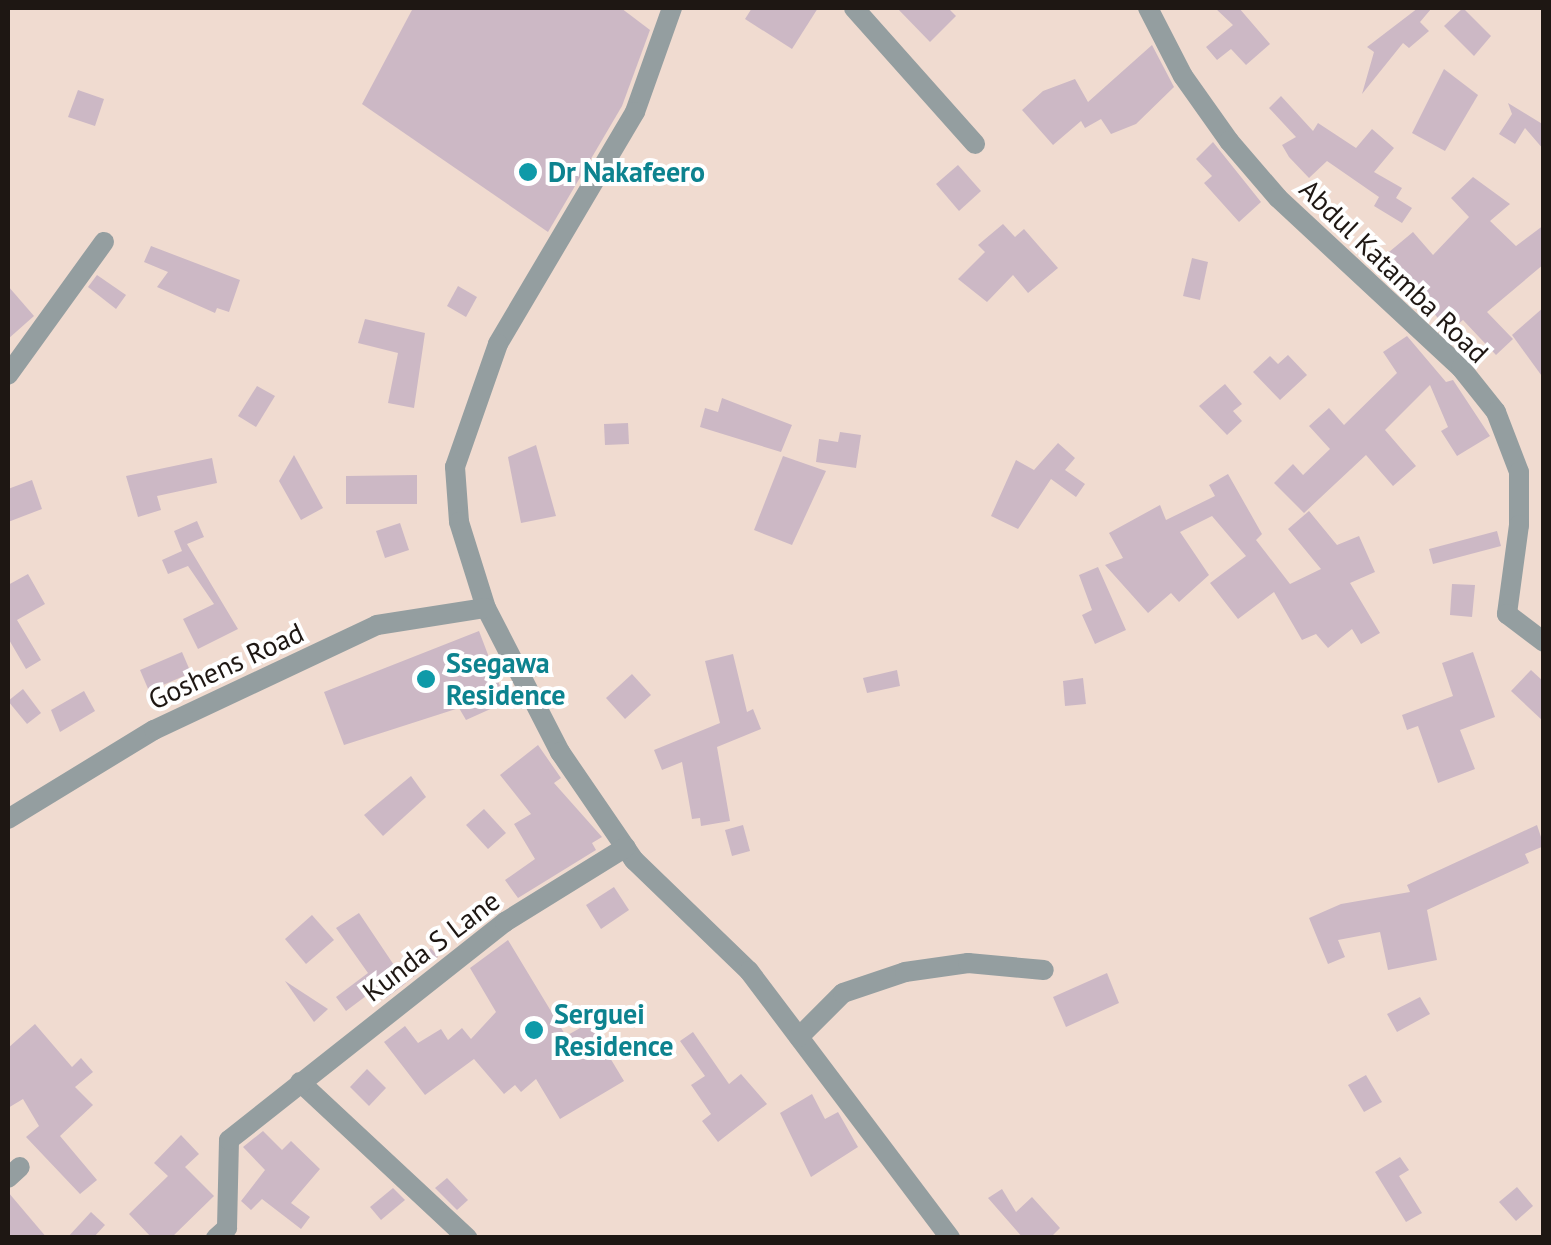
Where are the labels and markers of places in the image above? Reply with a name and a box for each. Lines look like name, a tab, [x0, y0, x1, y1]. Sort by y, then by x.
place label: Dr Nakafeero	[548, 155, 705, 189]
marker: Dr Nakafeero	[517, 161, 539, 183]
place label: Ssegawa Residence	[446, 646, 566, 712]
marker: Ssegawa Residence	[415, 668, 437, 690]
place label: Serguei Residence	[554, 997, 674, 1063]
marker: Serguei Residence	[523, 1019, 545, 1041]

